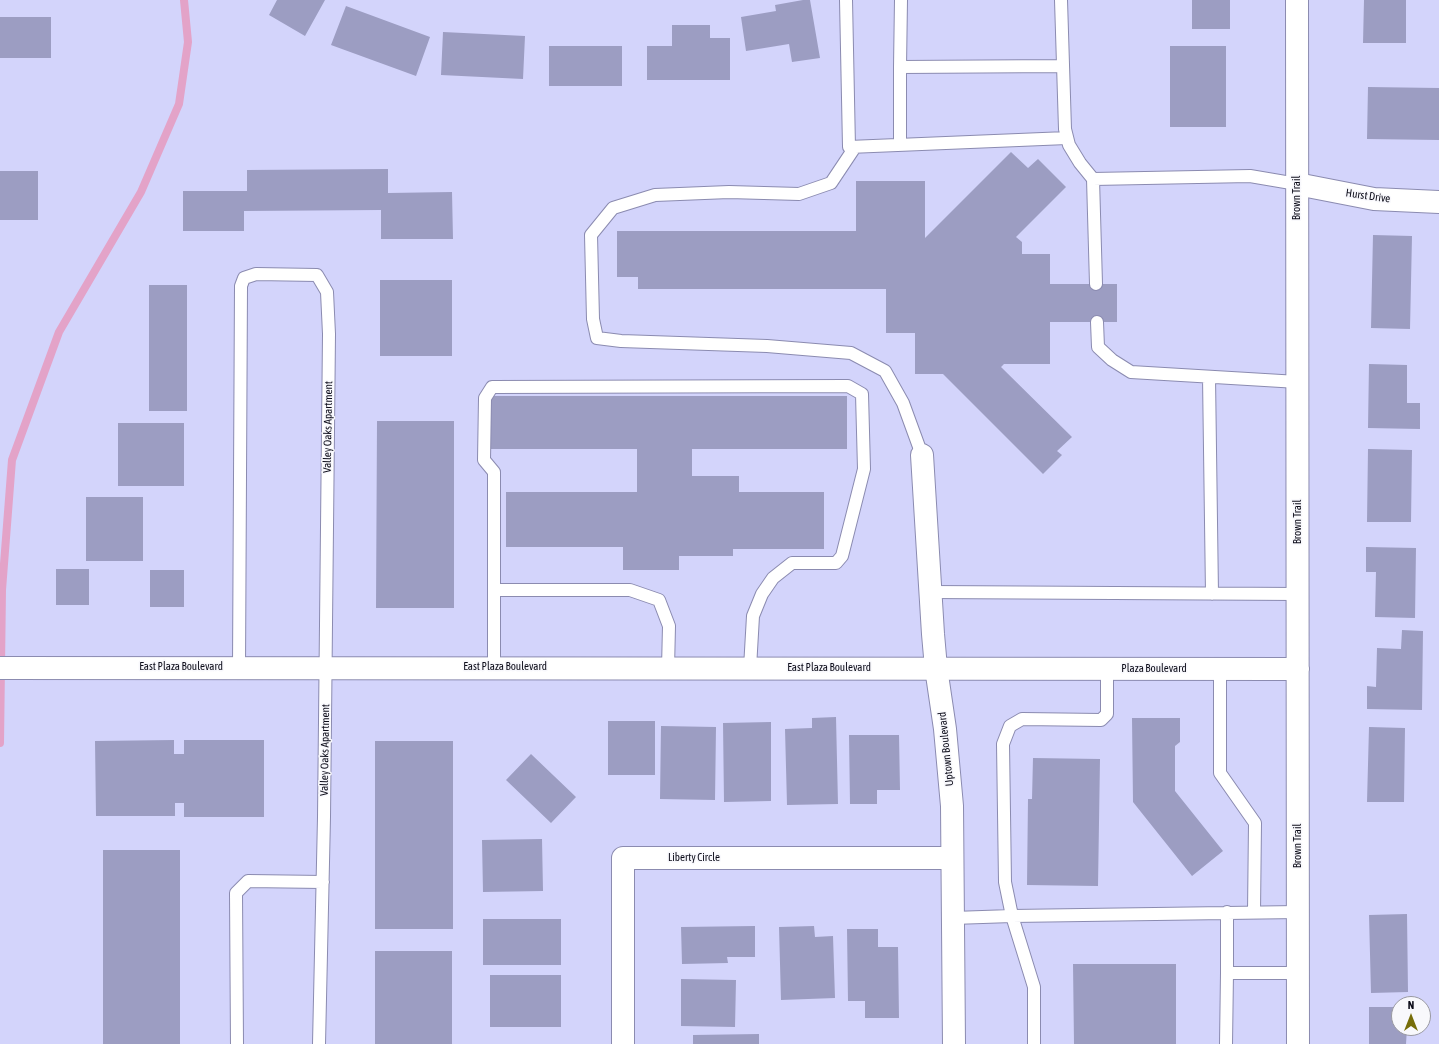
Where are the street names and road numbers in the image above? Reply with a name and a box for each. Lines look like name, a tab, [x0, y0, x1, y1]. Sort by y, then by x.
street label: Brown Trail	[1290, 176, 1304, 220]
street label: Hurst Drive	[1345, 186, 1391, 206]
street label: Valley Oaks Apartment	[321, 381, 335, 473]
street label: Brown Trail	[1291, 500, 1305, 544]
street label: East Plaza Boulevard	[139, 660, 223, 674]
street label: East Plaza Boulevard	[463, 660, 547, 674]
street label: East Plaza Boulevard	[787, 661, 871, 675]
street label: Plaza Boulevard	[1121, 662, 1187, 676]
street label: Valley Oaks Apartment	[318, 704, 332, 796]
street label: Uptown Boulevard	[936, 711, 956, 787]
street label: Brown Trail	[1291, 824, 1305, 868]
street label: Liberty Circle	[668, 851, 720, 865]

